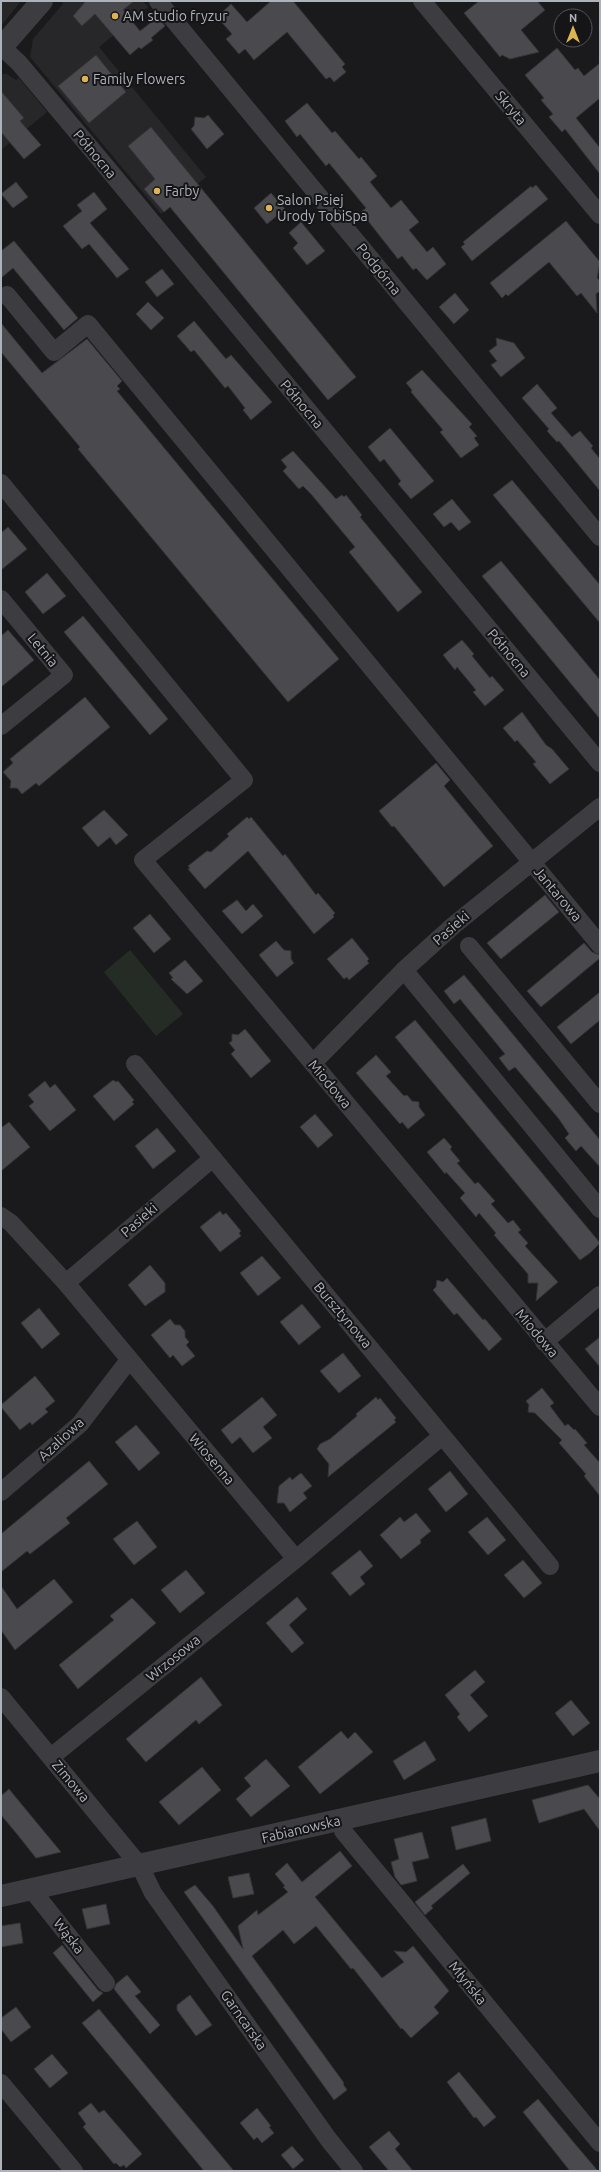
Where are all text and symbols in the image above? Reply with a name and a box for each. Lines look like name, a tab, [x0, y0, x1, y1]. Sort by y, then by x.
place label: AM studio fryzur	[123, 8, 228, 24]
north arrow	[553, 8, 593, 48]
marker: AM studio fryzur	[110, 11, 120, 21]
text: N	[569, 12, 577, 24]
place label: Family Flowers	[93, 71, 185, 87]
marker: Family Flowers	[80, 74, 90, 84]
street label: Skryta	[492, 88, 530, 128]
street label: Północna	[70, 127, 120, 181]
place label: Farby	[165, 183, 199, 199]
marker: Farby	[152, 186, 162, 196]
place label: Salon Psiej Urody TobiSpa	[277, 192, 368, 224]
marker: Salon Psiej Urody TobiSpa	[264, 203, 274, 213]
street label: Podgórna	[353, 240, 405, 298]
street label: Północna	[277, 377, 327, 431]
street label: Północna	[484, 626, 534, 680]
street label: Letnia	[24, 630, 62, 670]
street label: Jantarowa	[531, 863, 585, 925]
street label: Pasieki	[429, 908, 473, 948]
street label: Miodowa	[305, 1057, 355, 1111]
street label: Pasieki	[117, 1200, 161, 1240]
street label: Bursztynowa	[311, 1279, 375, 1351]
street label: Miodowa	[512, 1306, 562, 1360]
street label: Azaliowa	[35, 1414, 87, 1464]
street label: Wiosenna	[186, 1430, 238, 1488]
street label: Wrzosowa	[143, 1631, 203, 1685]
street label: Zimowa	[49, 1757, 93, 1805]
street label: Fabianowska	[260, 1812, 342, 1846]
street label: Wąska	[50, 1915, 88, 1957]
street label: Młyńska	[446, 1958, 490, 2008]
street label: Garncarska	[218, 1987, 270, 2053]

